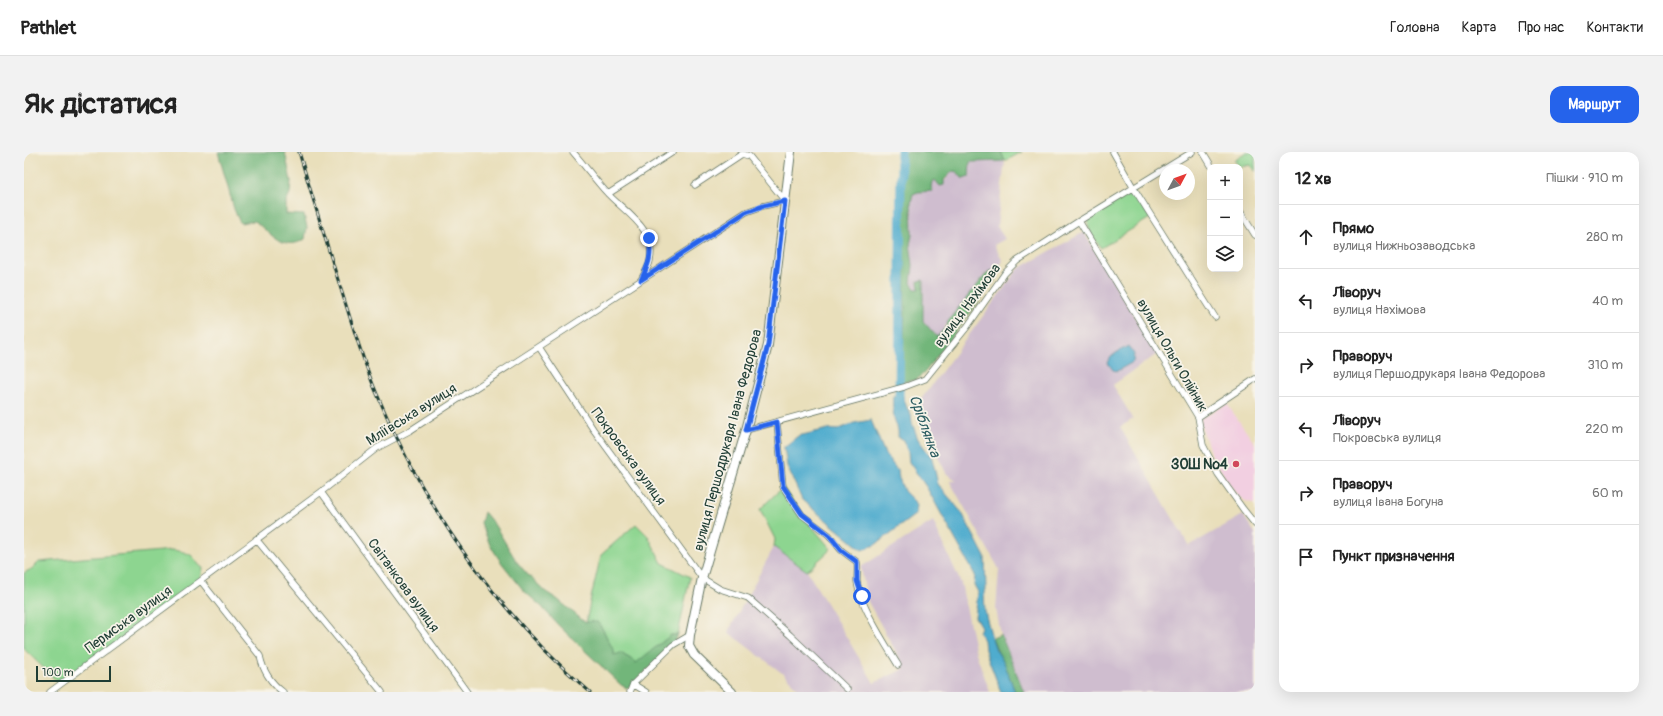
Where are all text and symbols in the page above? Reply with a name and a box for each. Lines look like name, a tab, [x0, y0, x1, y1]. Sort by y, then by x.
text: Pathlet	[20, 16, 76, 40]
text: Головна	[1390, 19, 1440, 36]
text: Карта	[1462, 19, 1496, 36]
text: Про нас	[1518, 19, 1564, 36]
text: Контакти	[1586, 19, 1643, 36]
button: Маршрут	[1550, 86, 1639, 123]
text: Як дістатися	[24, 87, 177, 122]
north arrow	[1159, 164, 1195, 200]
map controls	[1207, 164, 1243, 272]
button: +	[1207, 164, 1243, 200]
text: 12 хв	[1295, 168, 1332, 189]
text: Пішки · 910 m	[1546, 170, 1623, 186]
button: −	[1207, 200, 1243, 236]
text: Прямо	[1333, 219, 1374, 238]
icon: ahead	[1295, 226, 1317, 248]
route end	[640, 229, 658, 247]
text: 280 m	[1586, 229, 1623, 245]
button: layers	[1207, 236, 1243, 272]
text: вулиця Нижньозаводська	[1333, 238, 1475, 254]
street label: вулиця Нахімова	[931, 260, 1004, 350]
text: Ліворуч	[1333, 283, 1381, 302]
icon: left	[1295, 290, 1317, 312]
text: 40 m	[1592, 293, 1623, 309]
street label: вулиця Ольги Олійник	[1133, 296, 1212, 415]
text: вулиця Нахімова	[1333, 302, 1426, 318]
street label: вулиця Першодрукаря Івана Федорова	[690, 327, 765, 553]
text: Праворуч	[1333, 347, 1393, 366]
icon: right	[1295, 354, 1317, 376]
text: 310 m	[1587, 357, 1623, 373]
text: вулиця Першодрукаря Івана Федорова	[1333, 366, 1545, 382]
street label: Мліївська вулиця	[363, 380, 460, 449]
water label: Сріблянка	[905, 392, 945, 461]
street label: Покровська вулиця	[588, 404, 670, 508]
text: Ліворуч	[1333, 411, 1381, 430]
icon: left	[1295, 418, 1317, 440]
text: 220 m	[1585, 421, 1623, 437]
text: Покровська вулиця	[1333, 430, 1441, 446]
place label: ЗОШ №4	[1171, 456, 1229, 473]
marker: ЗОШ №4	[1231, 459, 1241, 469]
text: Праворуч	[1333, 475, 1393, 494]
icon: right	[1295, 482, 1317, 504]
text: 60 m	[1592, 485, 1623, 501]
text: вулиця Івана Богуна	[1333, 494, 1443, 510]
street label: Світанкова вулиця	[364, 535, 443, 635]
icon: arrive	[1295, 546, 1317, 568]
text: Пункт призначення	[1333, 547, 1454, 566]
street label: Пермська вулиця	[82, 582, 175, 657]
route start	[853, 587, 871, 605]
scale bar	[36, 664, 111, 683]
text: 100 m	[42, 666, 73, 679]

